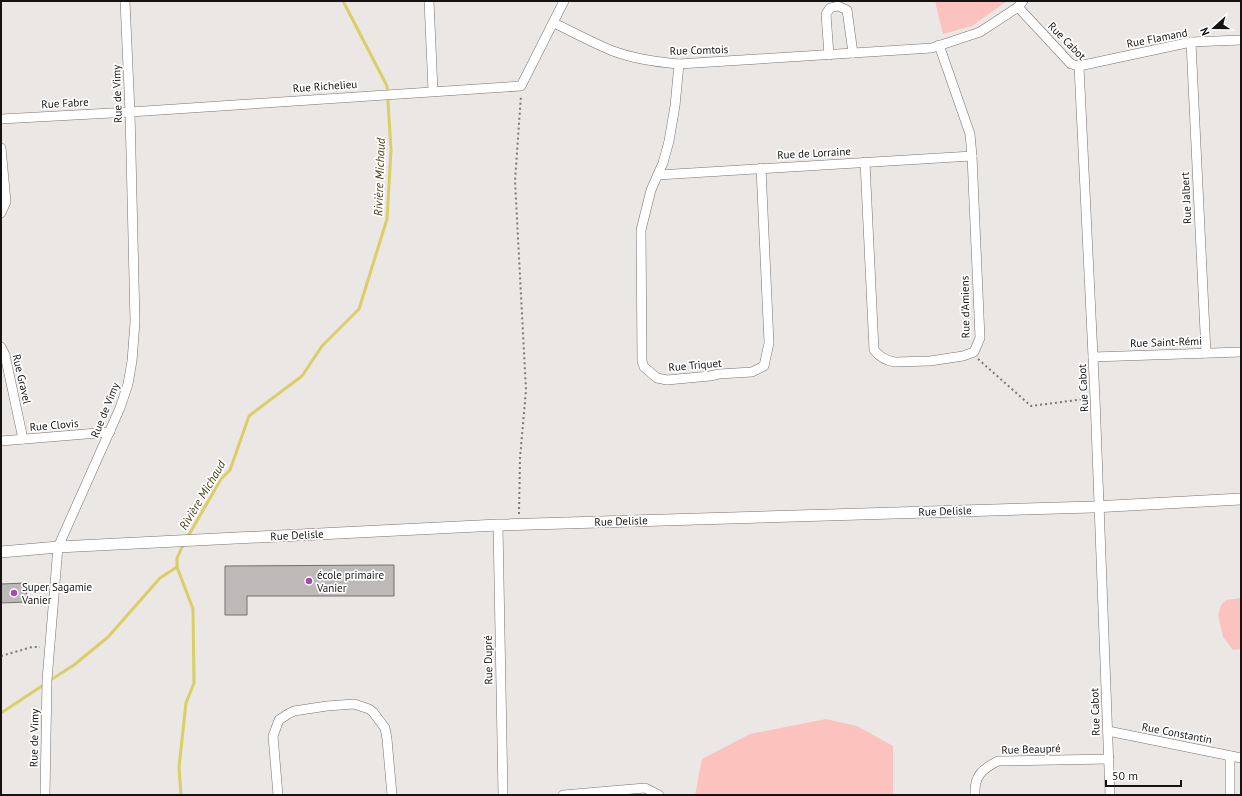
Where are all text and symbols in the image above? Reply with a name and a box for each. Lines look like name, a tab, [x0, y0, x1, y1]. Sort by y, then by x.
north arrow	[1194, 8, 1234, 48]
street label: Rue Cabot	[1045, 19, 1089, 63]
street label: Rue Flamand	[1125, 25, 1189, 51]
text: N	[1197, 26, 1212, 37]
street label: Rue Comtois	[669, 42, 729, 58]
street label: Rue de Vimy	[109, 64, 125, 123]
street label: Rue Richelieu	[292, 77, 358, 95]
street label: Rue Fabre	[41, 95, 89, 111]
water label: Rivière Michaud	[370, 137, 388, 216]
street label: Rue de Lorraine	[777, 144, 852, 162]
street label: Rue Jalbert	[1178, 171, 1194, 224]
street label: Rue d'Amiens	[957, 275, 973, 338]
street label: Rue Saint-Rémi	[1130, 334, 1202, 350]
street label: Rue Gravel	[9, 353, 35, 406]
street label: Rue Triquet	[668, 356, 722, 374]
street label: Rue Cabot	[1075, 363, 1091, 412]
street label: Rue de Vimy	[88, 380, 123, 440]
street label: Rue Clovis	[29, 416, 79, 434]
water label: Rivière Michaud	[175, 457, 229, 532]
street label: Rue Delisle	[918, 503, 972, 519]
street label: Rue Delisle	[594, 513, 648, 529]
street label: Rue Delisle	[270, 527, 324, 543]
place label: école primaire Vanier	[316, 568, 385, 595]
marker: école primaire Vanier	[304, 576, 314, 586]
place label: Super Sagamie Vanier	[21, 580, 93, 607]
marker: Super Sagamie Vanier	[9, 588, 19, 598]
street label: Rue Dupré	[481, 635, 495, 685]
street label: Rue Cabot	[1087, 688, 1103, 736]
street label: Rue de Vimy	[26, 708, 42, 767]
street label: Rue Constantin	[1141, 719, 1213, 747]
street label: Rue Beaupré	[1001, 741, 1061, 757]
scale bar	[1106, 762, 1181, 788]
text: 50 m	[1112, 768, 1138, 783]

